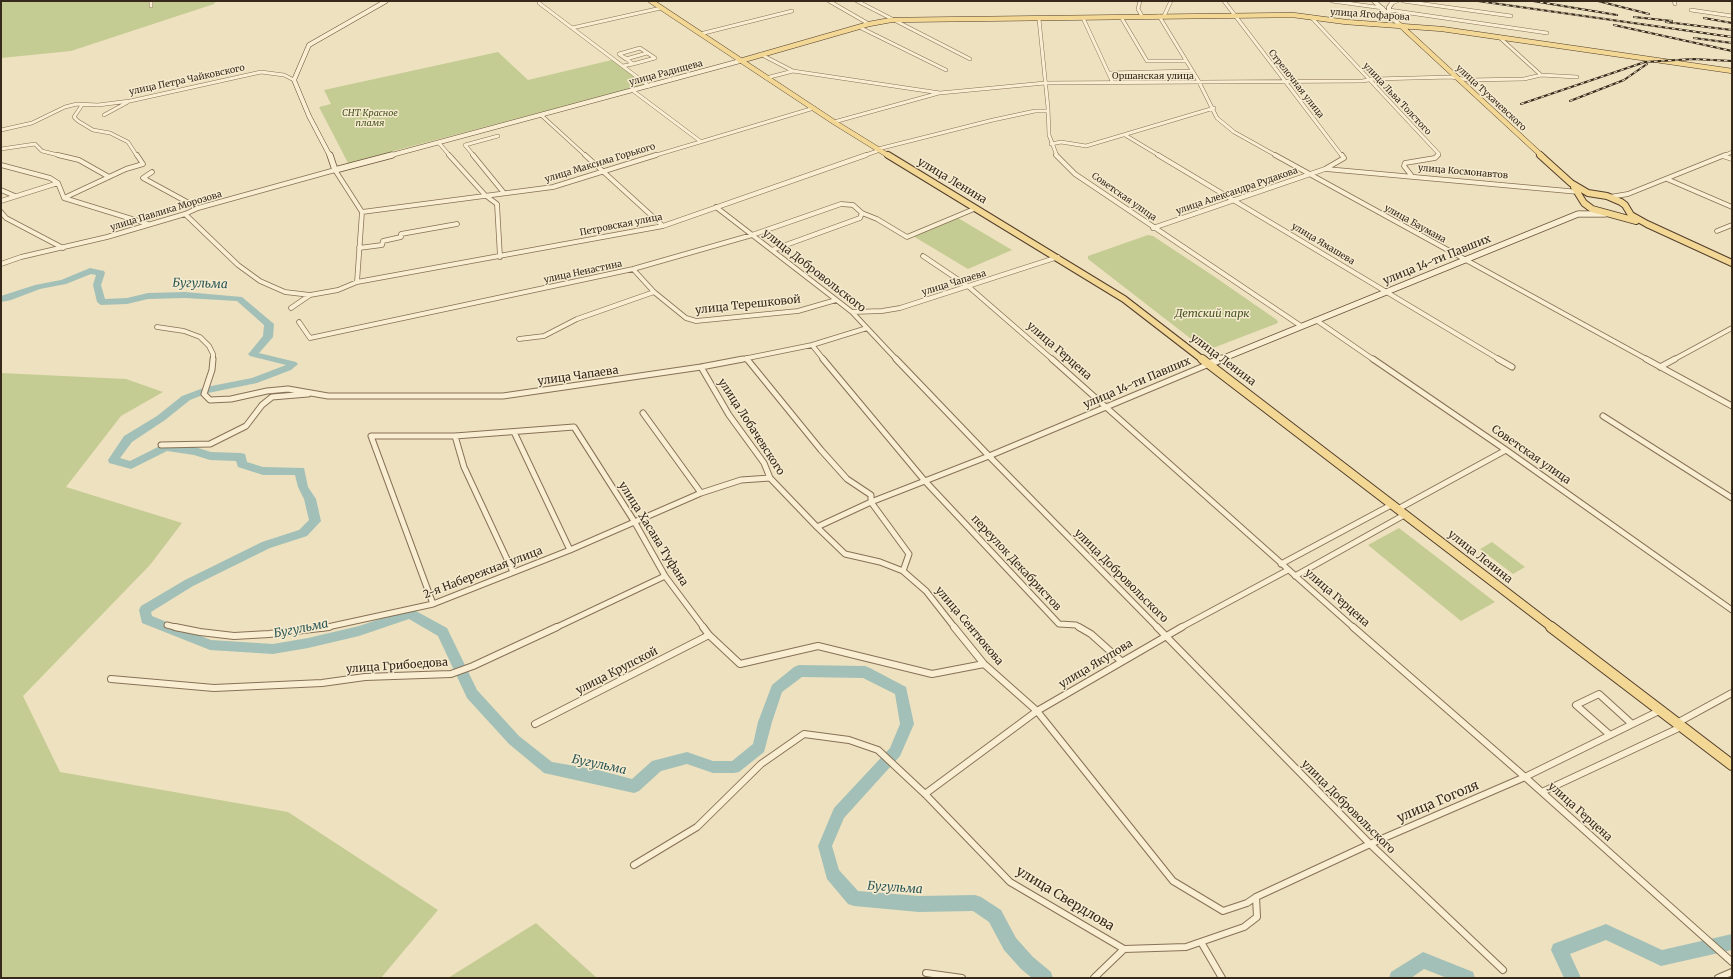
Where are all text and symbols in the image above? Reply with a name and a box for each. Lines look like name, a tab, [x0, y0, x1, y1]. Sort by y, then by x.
street label: улица Ягофарова	[1330, 7, 1410, 23]
street label: Стрелочная улица	[1266, 48, 1326, 120]
street label: улица Радищева	[628, 58, 704, 88]
street label: улица Льва Толстого	[1361, 61, 1433, 137]
street label: улица Петра Чайковского	[128, 62, 246, 98]
street label: улица Тухачевского	[1454, 63, 1528, 133]
street label: Оршанская улица	[1112, 71, 1194, 81]
park label: СНТ Красное пламя	[342, 108, 398, 129]
street label: улица Максима Горького	[543, 141, 657, 185]
street label: улица Ленина	[915, 155, 989, 207]
street label: улица Космонавтов	[1418, 163, 1508, 181]
street label: улица Александра Рудакова	[1175, 165, 1299, 217]
street label: Советская улица	[1089, 171, 1159, 223]
street label: улица Павлика Морозова	[109, 189, 223, 233]
street label: улица Баумана	[1382, 203, 1448, 245]
street label: Петровская улица	[579, 212, 663, 238]
street label: улица Ямашева	[1289, 221, 1357, 267]
street label: улица Добровольского	[760, 227, 868, 315]
street label: улица 14-ти Павших	[1381, 232, 1493, 288]
street label: улица Ненастина	[543, 258, 623, 286]
street label: улица Чапаева	[921, 268, 987, 298]
water label: Бугульма	[172, 276, 228, 292]
street label: улица Терешковой	[694, 293, 802, 317]
park label: Детский парк	[1175, 307, 1249, 321]
street label: улица Герцена	[1024, 319, 1094, 383]
street label: улица Ленина	[1188, 331, 1258, 389]
street label: улица 14-ти Павших	[1081, 354, 1193, 412]
street label: улица Чапаева	[537, 364, 619, 388]
street label: улица Лобачевского	[715, 376, 787, 478]
street label: Советская улица	[1489, 423, 1573, 487]
street label: улица Хасана Туфана	[615, 479, 691, 589]
street label: переулок Декабристов	[968, 512, 1064, 614]
street label: улица Добровольского	[1071, 526, 1171, 626]
street label: улица Ленина	[1445, 528, 1515, 586]
street label: 2-я Набережная улица	[421, 544, 545, 602]
street label: улица Герцена	[1302, 566, 1372, 630]
street label: улица Сентюкова	[932, 584, 1006, 668]
water label: Бугульма	[272, 617, 330, 641]
street label: улица Якупова	[1057, 637, 1135, 691]
street label: улица Крупской	[574, 645, 660, 697]
street label: улица Грибоедова	[346, 656, 448, 676]
water label: Бугульма	[570, 752, 628, 778]
street label: улица Добровольского	[1298, 757, 1398, 857]
street label: улица Гоголя	[1395, 778, 1481, 826]
street label: улица Герцена	[1545, 780, 1615, 844]
street label: улица Свердлова	[1013, 864, 1117, 934]
water label: Бугульма	[867, 879, 923, 897]

